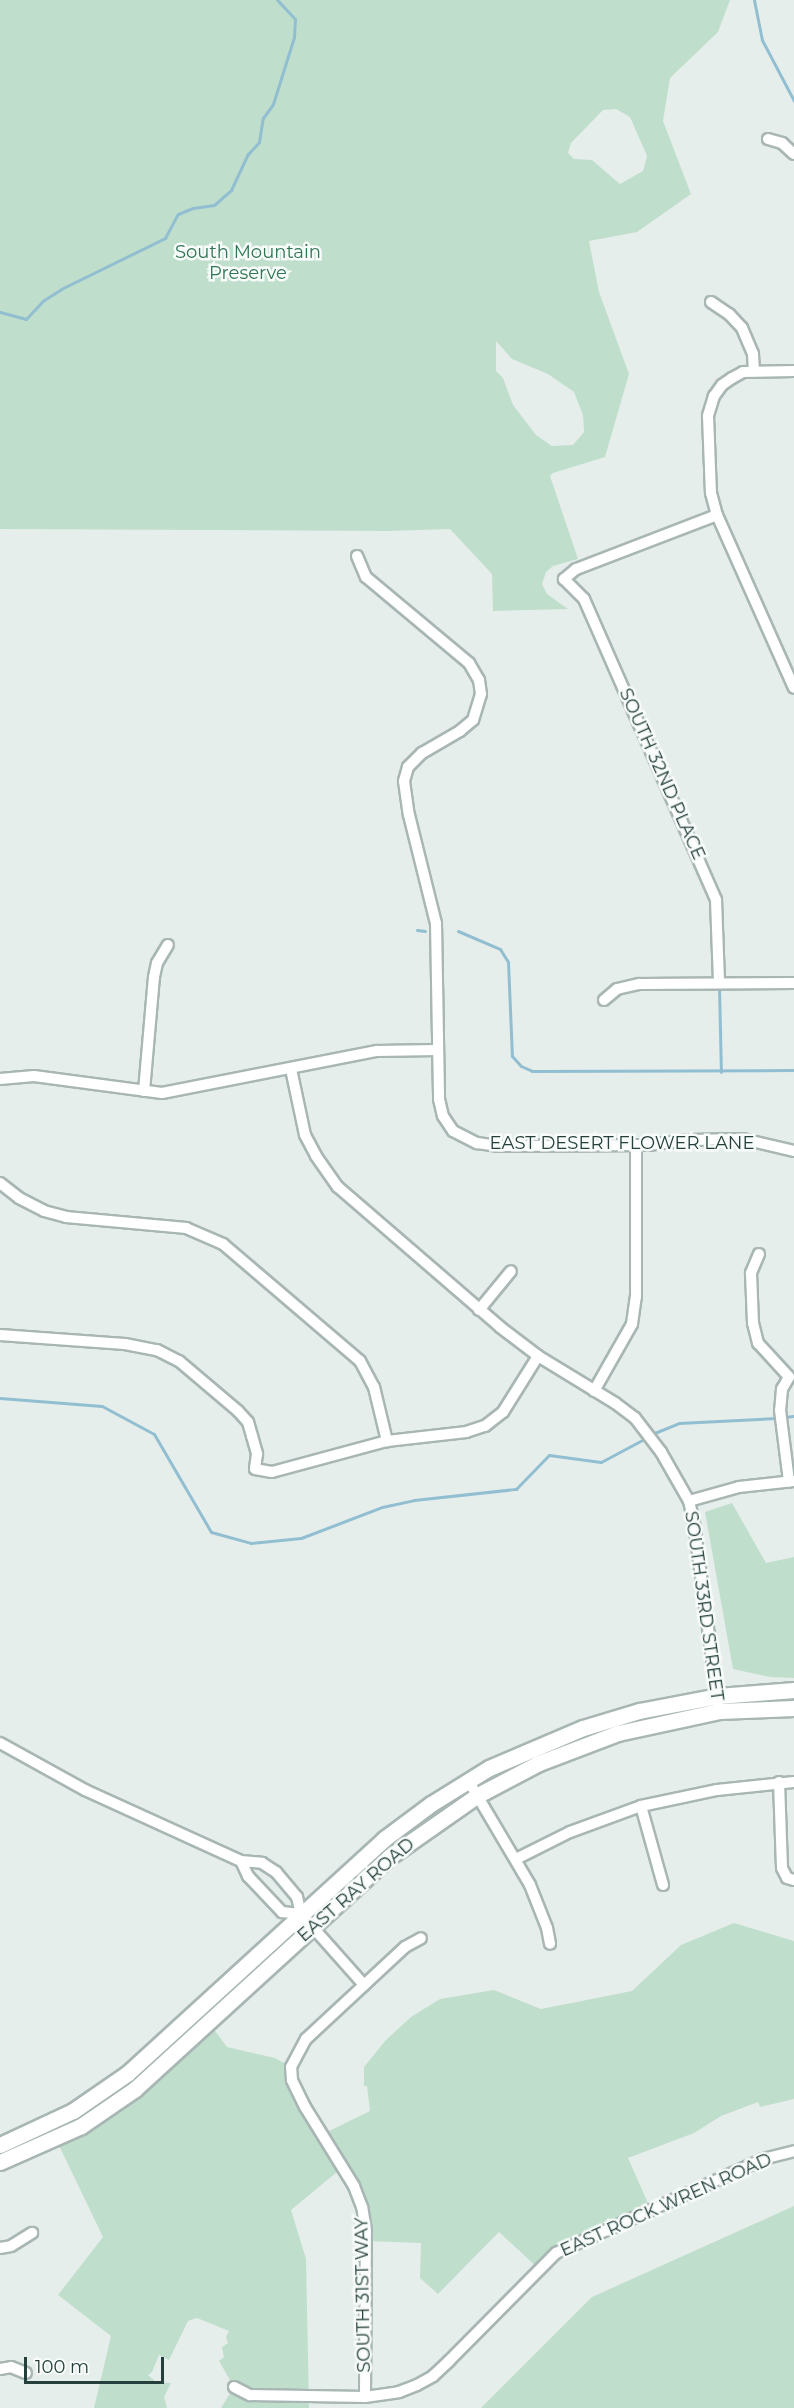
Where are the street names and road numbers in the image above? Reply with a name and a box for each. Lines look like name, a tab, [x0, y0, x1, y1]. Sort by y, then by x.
street label: SOUTH 32ND PLACE	[614, 685, 710, 863]
street label: EAST DESERT FLOWER LANE	[490, 1132, 754, 1154]
street label: SOUTH 33RD STREET	[680, 1510, 728, 1702]
street label: EAST RAY ROAD	[293, 1833, 419, 1947]
street label: EAST ROCK WREN ROAD	[557, 2149, 775, 2261]
street label: SOUTH 31ST WAY	[351, 2217, 375, 2373]

